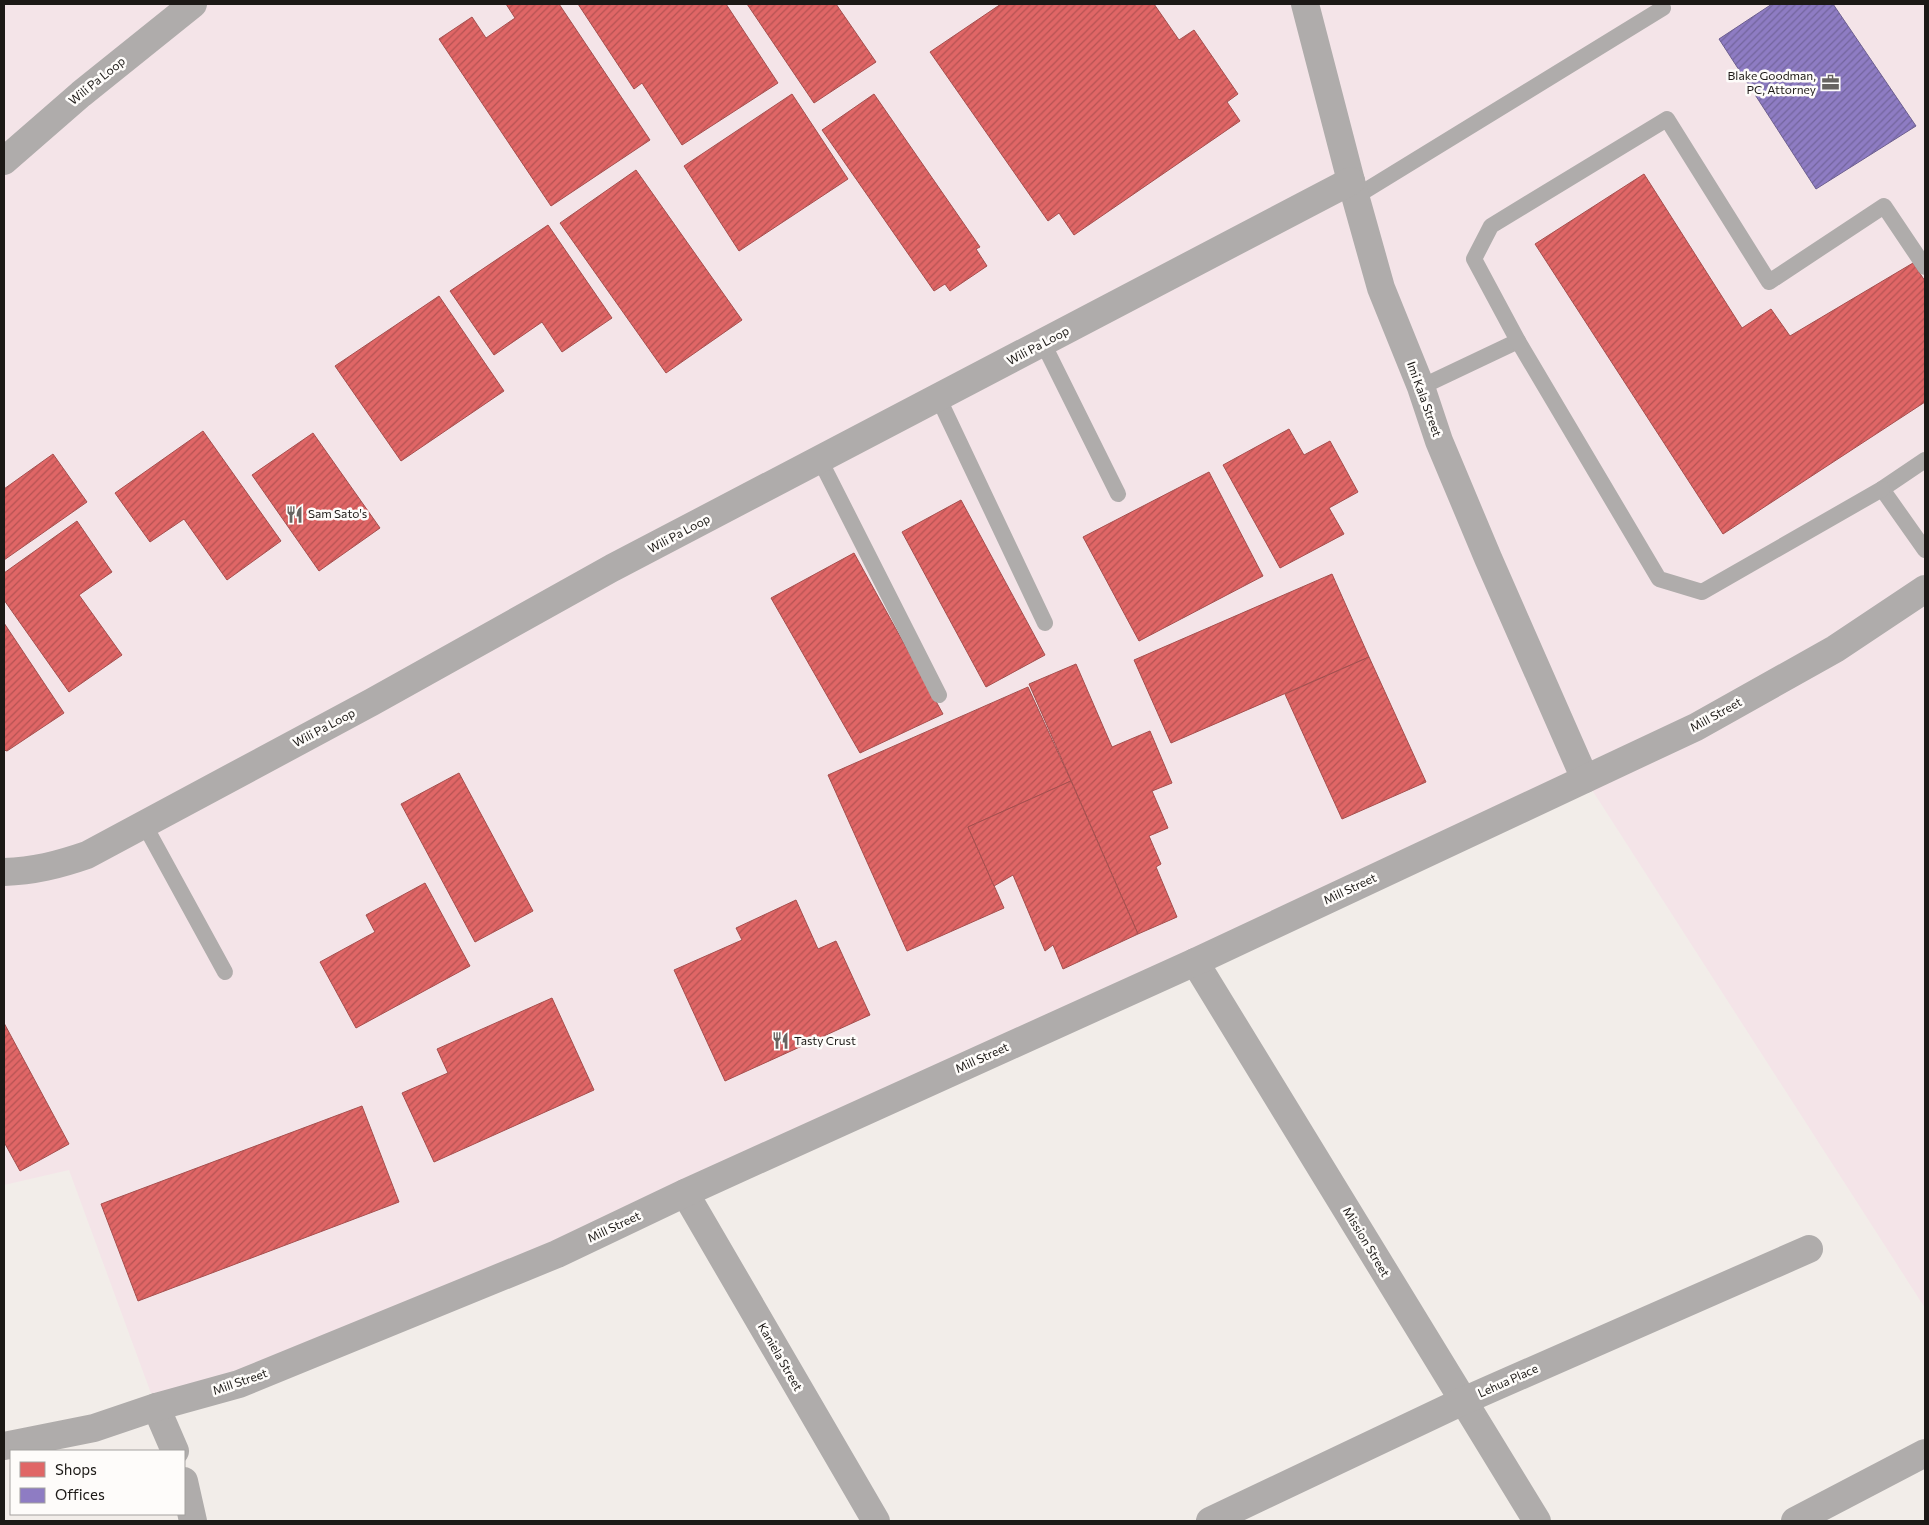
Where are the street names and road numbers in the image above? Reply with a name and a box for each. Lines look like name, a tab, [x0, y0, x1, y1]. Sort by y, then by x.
street label: Wili Pa Loop	[65, 53, 127, 107]
street label: Wili Pa Loop	[1004, 323, 1071, 367]
street label: Imi Kala Street	[1405, 359, 1445, 438]
street label: Wili Pa Loop	[645, 511, 712, 555]
street label: Mill Street	[1687, 694, 1744, 734]
street label: Wili Pa Loop	[290, 705, 357, 749]
street label: Mill Street	[1321, 870, 1378, 906]
street label: Mill Street	[953, 1039, 1010, 1075]
street label: Mission Street	[1341, 1204, 1393, 1279]
street label: Mill Street	[585, 1208, 642, 1244]
street label: Kaniela Street	[756, 1320, 806, 1393]
street label: Lehua Place	[1475, 1361, 1540, 1400]
street label: Mill Street	[210, 1365, 269, 1397]

